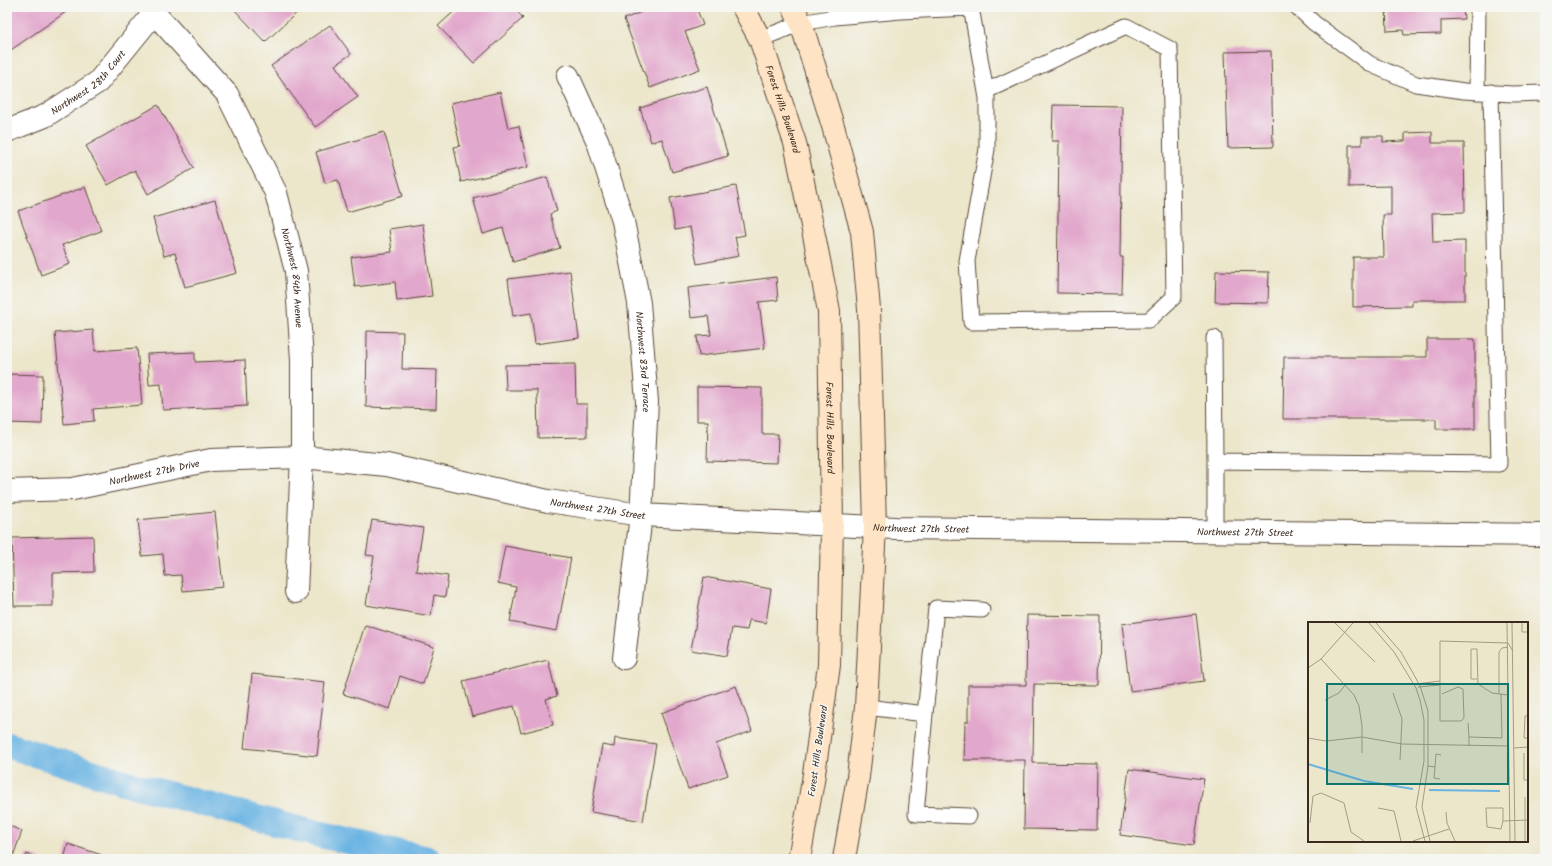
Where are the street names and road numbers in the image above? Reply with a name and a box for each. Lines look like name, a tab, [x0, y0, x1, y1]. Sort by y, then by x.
street label: Northwest 28th Court	[48, 47, 130, 119]
street label: Forest Hills Boulevard	[760, 63, 804, 156]
street label: Northwest 84th Avenue	[276, 226, 307, 329]
street label: Northwest 83rd Terrace	[631, 311, 654, 413]
street label: Forest Hills Boulevard	[821, 382, 838, 475]
street label: Northwest 27th Drive	[108, 456, 201, 490]
street label: Northwest 27th Street	[549, 494, 646, 524]
street label: Northwest 27th Street	[873, 520, 970, 538]
street label: Northwest 27th Street	[1197, 524, 1294, 541]
street label: Forest Hills Boulevard	[804, 704, 832, 798]

